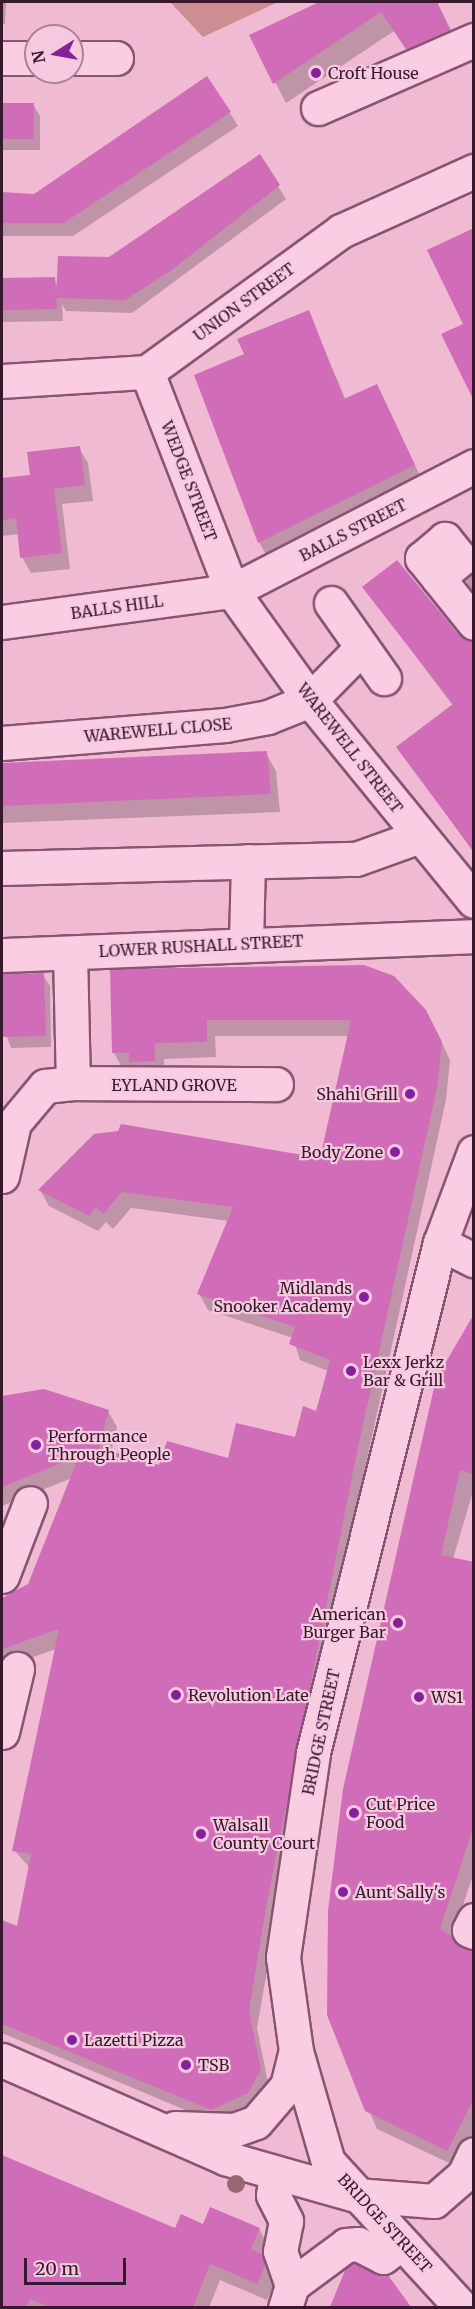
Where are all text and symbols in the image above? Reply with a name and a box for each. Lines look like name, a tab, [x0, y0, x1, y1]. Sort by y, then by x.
north arrow	[24, 24, 84, 84]
text: N	[27, 49, 49, 65]
place label: Croft House	[328, 63, 419, 83]
marker: Croft House	[309, 66, 323, 80]
street label: UNION STREET	[190, 259, 298, 345]
street label: WEDGE STREET	[157, 418, 221, 544]
street label: BALLS STREET	[296, 495, 410, 565]
street label: BALLS HILL	[69, 591, 165, 623]
street label: WAREWELL STREET	[293, 679, 407, 817]
street label: WAREWELL CLOSE	[83, 714, 233, 746]
street label: LOWER RUSHALL STREET	[98, 931, 304, 961]
street label: EYLAND GROVE	[111, 1075, 237, 1095]
place label: Shahi Grill	[316, 1084, 398, 1104]
marker: Shahi Grill	[403, 1087, 417, 1101]
place label: Body Zone	[301, 1142, 383, 1162]
marker: Body Zone	[388, 1145, 402, 1159]
place label: Midlands Snooker Academy	[213, 1278, 352, 1316]
marker: Midlands Snooker Academy	[357, 1290, 371, 1304]
place label: Lexx Jerkz Bar & Grill	[363, 1352, 444, 1390]
marker: Lexx Jerkz Bar & Grill	[344, 1364, 358, 1378]
place label: Performance Through People	[48, 1426, 170, 1464]
marker: Performance Through People	[29, 1438, 43, 1452]
place label: American Burger Bar	[303, 1604, 386, 1642]
marker: American Burger Bar	[391, 1616, 405, 1630]
street label: BRIDGE STREET	[298, 1667, 344, 1797]
place label: Revolution Late	[188, 1685, 309, 1705]
place label: WS1	[431, 1687, 463, 1707]
marker: Revolution Late	[169, 1688, 183, 1702]
marker: WS1	[412, 1690, 426, 1704]
place label: Cut Price Food	[366, 1794, 435, 1832]
marker: Cut Price Food	[347, 1806, 361, 1820]
place label: Walsall County Court	[213, 1815, 315, 1853]
marker: Walsall County Court	[194, 1827, 208, 1841]
place label: Aunt Sally's	[355, 1882, 445, 1902]
marker: Aunt Sally's	[336, 1885, 350, 1899]
place label: Lazetti Pizza	[84, 2030, 184, 2050]
marker: Lazetti Pizza	[65, 2033, 79, 2047]
place label: TSB	[198, 2055, 229, 2075]
marker: TSB	[179, 2058, 193, 2072]
street label: BRIDGE STREET	[334, 2169, 436, 2277]
scale bar	[27, 2246, 129, 2284]
text: 20 m	[35, 2257, 79, 2280]

